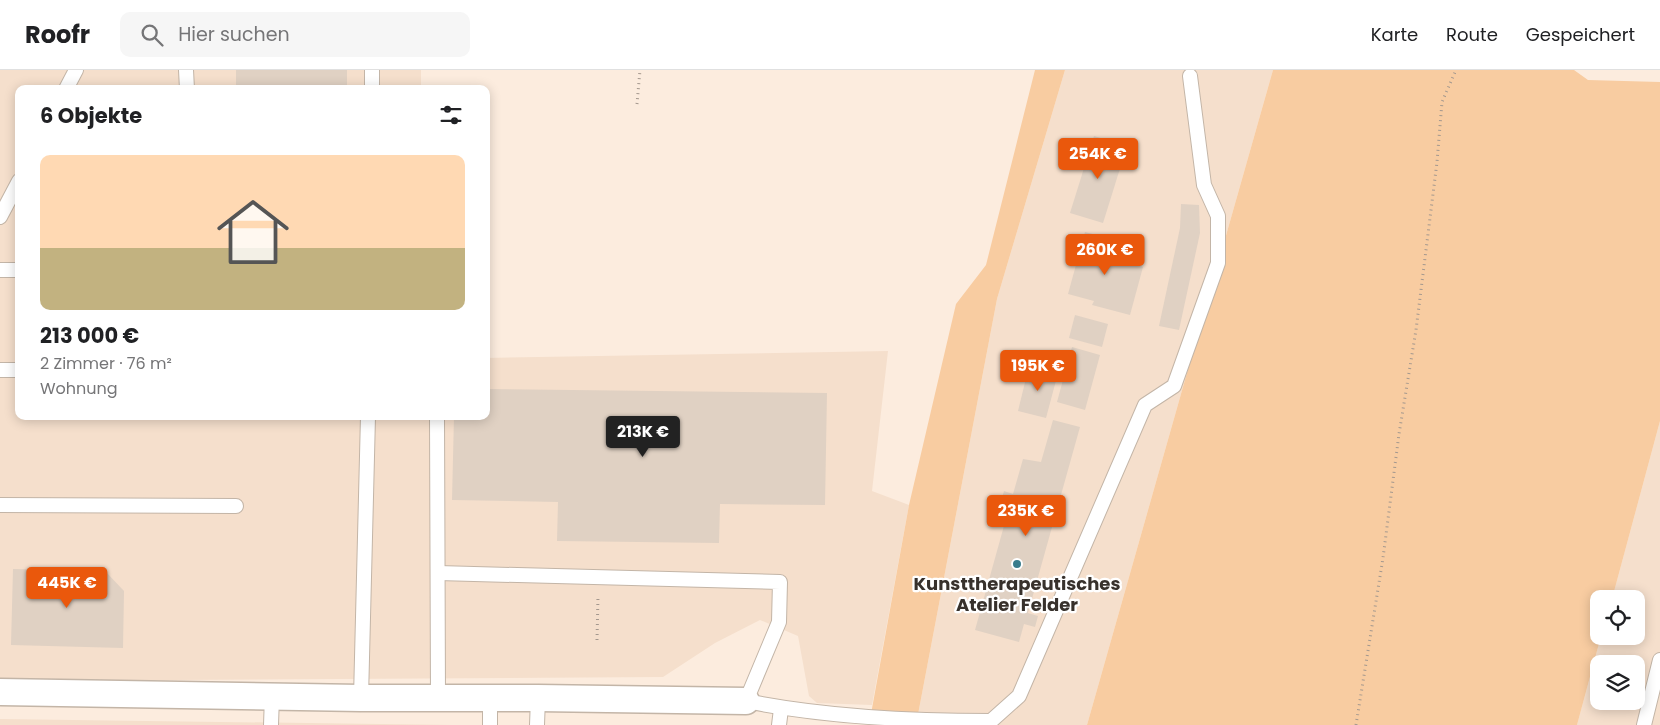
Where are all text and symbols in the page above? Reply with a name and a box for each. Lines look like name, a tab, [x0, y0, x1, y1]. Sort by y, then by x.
search box	[120, 12, 470, 57]
text: Roofr	[25, 18, 90, 51]
icon: search	[138, 21, 166, 49]
text: Hier suchen	[178, 21, 290, 48]
text: Karte	[1371, 22, 1418, 47]
text: Route	[1446, 22, 1498, 47]
text: Gespeichert	[1526, 22, 1635, 47]
text: 6 Objekte	[40, 101, 142, 130]
icon: filters	[437, 101, 465, 129]
pin: 254K €	[1057, 138, 1139, 180]
text: 254K €	[1069, 142, 1127, 165]
icon: home	[208, 187, 298, 277]
pin: 260K €	[1064, 234, 1146, 276]
text: 260K €	[1076, 238, 1134, 261]
text: 213 000 €	[40, 321, 139, 350]
pin: 195K €	[997, 350, 1079, 392]
text: 2 Zimmer · 76 m²	[40, 352, 172, 375]
text: 195K €	[1011, 354, 1065, 377]
text: Wohnung	[40, 377, 118, 400]
pin: 213K €	[602, 416, 684, 458]
text: 213K €	[617, 420, 669, 443]
pin: 235K €	[985, 494, 1067, 537]
text: 235K €	[998, 499, 1054, 522]
marker: Kunsttherapeutisches Atelier Felder	[1011, 558, 1023, 570]
pin: 445K €	[26, 566, 108, 609]
text: 445K €	[37, 571, 97, 594]
place label: Kunsttherapeutisches Atelier Felder	[914, 571, 1120, 617]
map controls	[1590, 590, 1645, 710]
button: locate	[1590, 590, 1645, 645]
button: layers	[1590, 655, 1645, 710]

